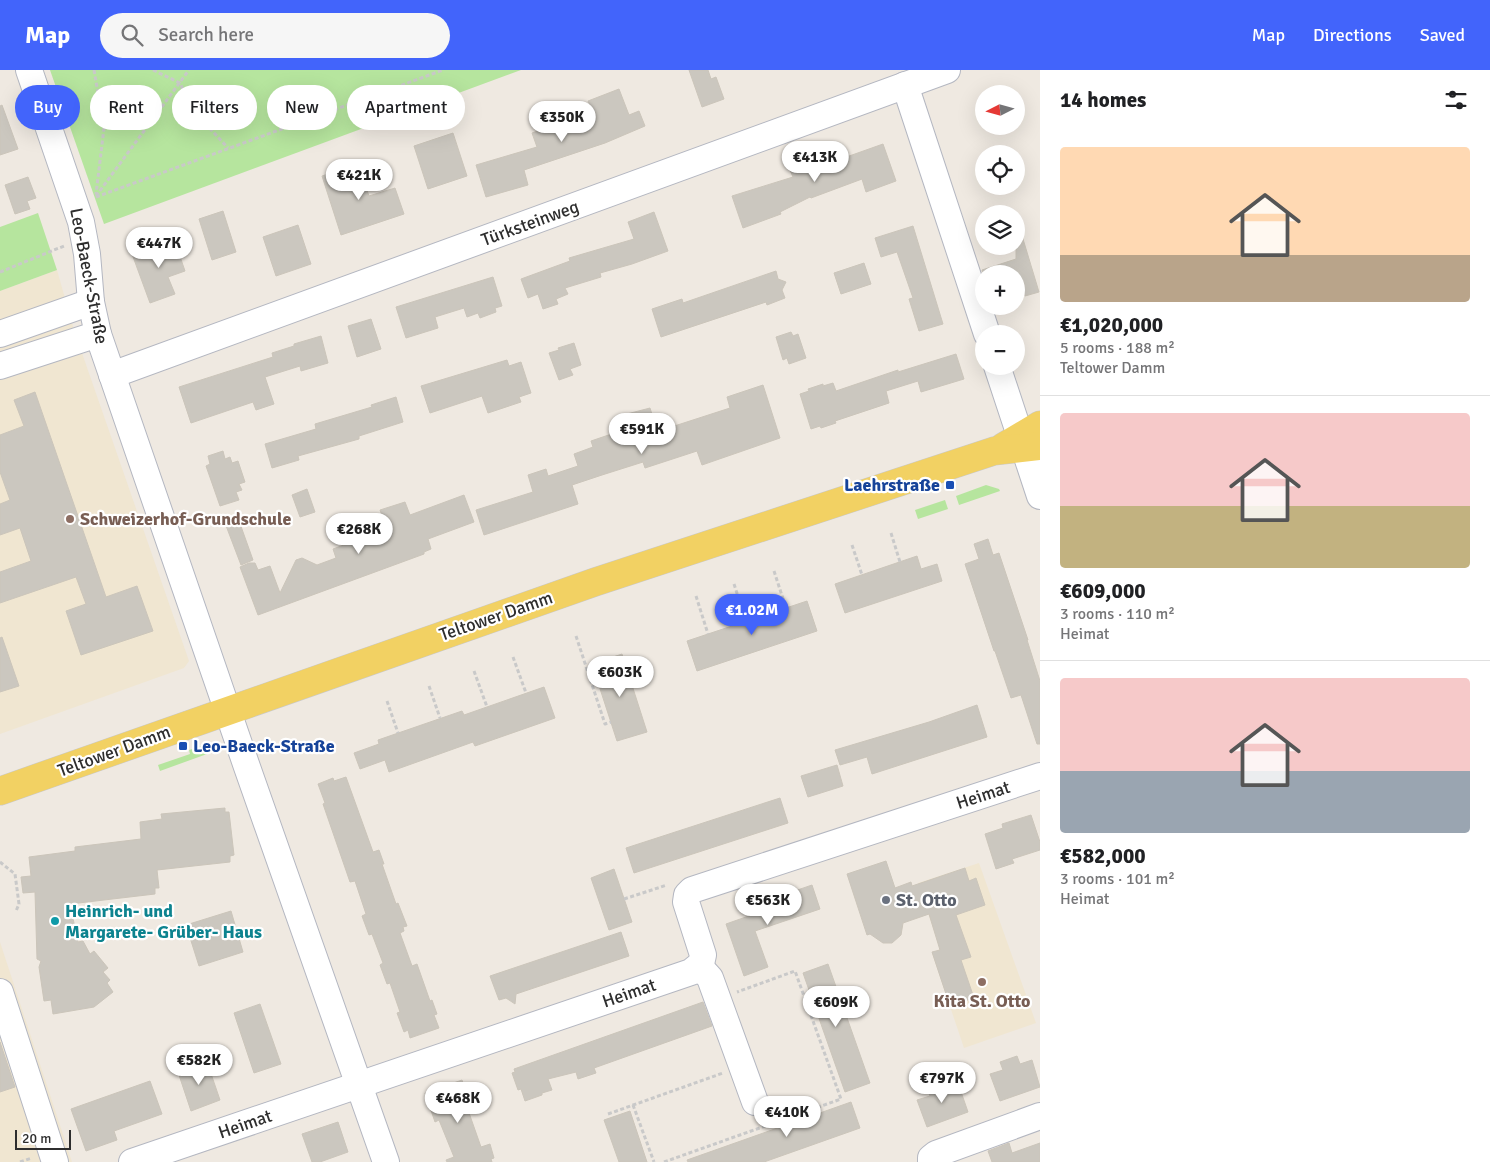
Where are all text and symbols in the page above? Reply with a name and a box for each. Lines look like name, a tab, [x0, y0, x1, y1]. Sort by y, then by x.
search box	[100, 13, 450, 58]
text: Map	[25, 20, 70, 50]
icon: search	[118, 21, 146, 49]
text: Search here	[158, 23, 254, 47]
text: Map	[1252, 24, 1285, 46]
text: Directions	[1313, 24, 1392, 46]
text: Saved	[1420, 24, 1465, 46]
chip: Buy	[15, 85, 80, 130]
chip: Rent	[90, 85, 162, 130]
chip: Filters	[172, 85, 257, 130]
chip: New	[267, 85, 337, 130]
chip: Apartment	[347, 85, 465, 130]
north arrow	[975, 85, 1025, 135]
map controls	[975, 85, 1025, 375]
icon: filters	[1442, 86, 1470, 114]
text: 14 homes	[1060, 87, 1146, 113]
pin: €350K	[527, 100, 597, 143]
text: €350K	[540, 107, 584, 127]
pin: €413K	[780, 140, 850, 183]
button: locate	[975, 145, 1025, 195]
text: €413K	[793, 147, 837, 167]
pin: €421K	[324, 158, 394, 201]
text: €421K	[337, 165, 381, 185]
icon: home	[1220, 180, 1310, 270]
street label: Türksteinweg	[478, 195, 582, 251]
button: layers	[975, 205, 1025, 255]
street label: Leo-Baeck-Straße	[65, 206, 113, 346]
pin: €447K	[124, 226, 194, 269]
text: €447K	[137, 233, 181, 253]
button: +	[975, 265, 1025, 315]
text: €1,020,000	[1060, 312, 1163, 338]
button: −	[975, 325, 1025, 375]
text: 5 rooms · 188 m²	[1060, 338, 1175, 358]
text: Teltower Damm	[1060, 358, 1165, 378]
pin: €591K	[607, 412, 677, 455]
text: €591K	[620, 419, 664, 439]
icon: home	[1220, 445, 1310, 535]
place label: Laehrstraße	[844, 474, 940, 496]
marker: Laehrstraße	[944, 479, 956, 491]
place label: Schweizerhof-Grundschule	[80, 508, 291, 530]
pin: €268K	[324, 512, 394, 555]
marker: Schweizerhof-Grundschule	[64, 513, 76, 525]
text: €268K	[337, 519, 381, 539]
text: €609,000	[1060, 578, 1146, 604]
street label: Teltower Damm	[436, 586, 556, 646]
pin: €1.02M	[711, 594, 793, 636]
text: €1.02M	[726, 600, 778, 620]
text: 3 rooms · 110 m²	[1060, 604, 1175, 624]
text: Heimat	[1060, 624, 1109, 644]
pin: €603K	[585, 656, 655, 698]
text: €603K	[598, 662, 642, 682]
icon: home	[1220, 710, 1310, 800]
street label: Teltower Damm	[55, 720, 173, 782]
place label: Leo-Baeck-Straße	[193, 735, 335, 757]
marker: Leo-Baeck-Straße	[177, 740, 189, 752]
street label: Heimat	[953, 776, 1013, 814]
text: €582,000	[1060, 843, 1146, 869]
text: 3 rooms · 101 m²	[1060, 869, 1175, 889]
pin: €563K	[733, 884, 803, 926]
place label: St. Otto	[896, 889, 957, 911]
text: Heimat	[1060, 889, 1109, 909]
text: €563K	[746, 890, 790, 910]
marker: St. Otto	[880, 894, 892, 906]
place label: Heinrich- und Margarete- Grüber- Haus	[65, 900, 262, 943]
marker: Heinrich- und Margarete- Grüber- Haus	[49, 915, 61, 927]
street label: Heimat	[599, 974, 659, 1012]
marker: Kita St. Otto	[976, 976, 988, 988]
pin: €609K	[801, 986, 871, 1028]
place label: Kita St. Otto	[933, 990, 1031, 1012]
text: €609K	[814, 992, 858, 1012]
pin: €582K	[164, 1044, 234, 1086]
text: €582K	[177, 1050, 221, 1070]
pin: €797K	[907, 1062, 977, 1104]
text: €797K	[920, 1068, 964, 1088]
pin: €468K	[423, 1082, 493, 1124]
text: €468K	[436, 1088, 480, 1108]
pin: €410K	[752, 1096, 822, 1138]
text: €410K	[765, 1102, 809, 1122]
street label: Heimat	[215, 1105, 275, 1143]
scale bar	[15, 1127, 71, 1150]
text: 20 m	[22, 1130, 51, 1147]

